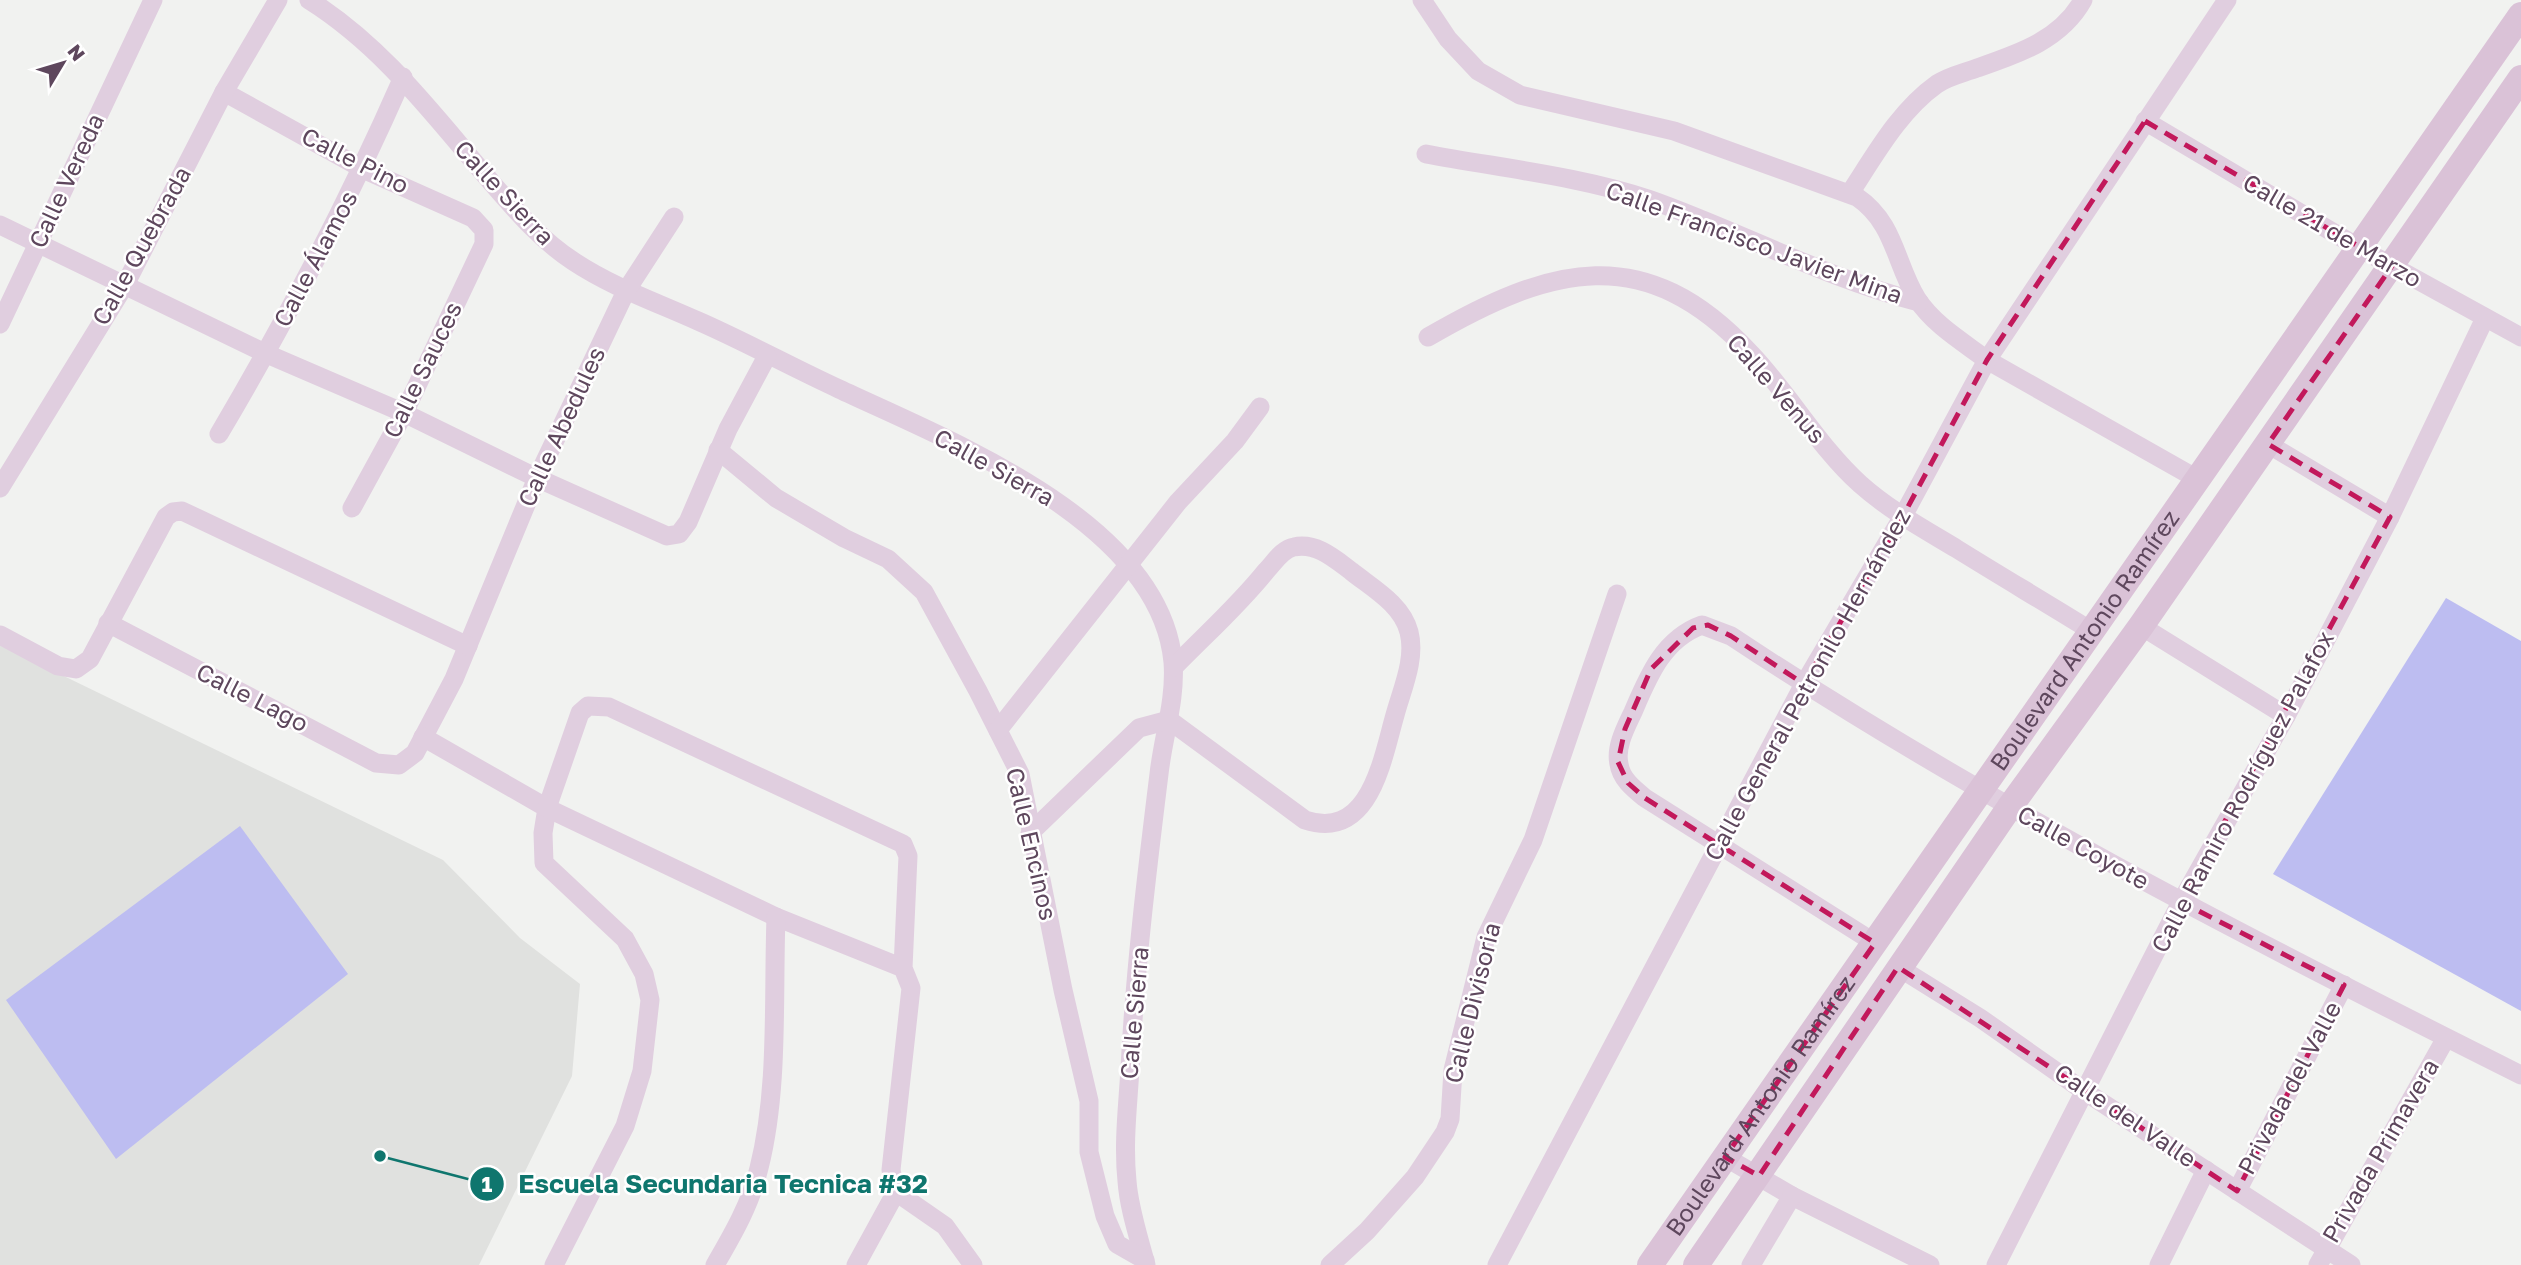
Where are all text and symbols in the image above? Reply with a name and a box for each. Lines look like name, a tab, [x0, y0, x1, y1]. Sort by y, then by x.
north arrow	[28, 28, 98, 98]
text: N	[63, 39, 90, 65]
street label: Calle Vereda	[22, 109, 109, 252]
street label: Calle Pino	[297, 120, 414, 199]
street label: Calle Sierra	[449, 134, 561, 250]
street label: Calle Quebrada	[85, 161, 196, 330]
street label: Calle 21 de Marzo	[2238, 167, 2427, 293]
street label: Calle Francisco Javier Mina	[1602, 174, 1907, 309]
street label: Calle Álamos	[267, 185, 363, 331]
street label: Calle Sauces	[376, 296, 467, 442]
street label: Calle Venus	[1722, 327, 1833, 449]
street label: Calle Abedules	[511, 342, 610, 511]
street label: Calle Sierra	[930, 422, 1060, 512]
street label: Calle General Petronilo Hernández	[1698, 503, 1916, 865]
street label: Boulevard Antonio Ramírez	[1983, 504, 2185, 776]
street label: Calle Ramiro Rodríguez Palafox	[2144, 625, 2339, 957]
street label: Calle Lago	[192, 656, 313, 737]
street label: Calle Encinos	[1001, 765, 1064, 923]
street label: Calle Coyote	[2013, 799, 2155, 895]
street label: Calle Divisoria	[1438, 919, 1506, 1086]
street label: Calle Sierra	[1113, 946, 1154, 1080]
street label: Boulevard Antonio Ramírez	[1659, 969, 1860, 1241]
street label: Privada del Valle	[2231, 996, 2346, 1179]
street label: Privada Primavera	[2315, 1053, 2444, 1247]
street label: Calle del Valle	[2050, 1057, 2202, 1173]
callout: Escuela Secundaria Tecnica #32	[470, 1161, 942, 1208]
text: Escuela Secundaria Tecnica #32	[518, 1168, 928, 1199]
text: 1	[482, 1171, 493, 1197]

